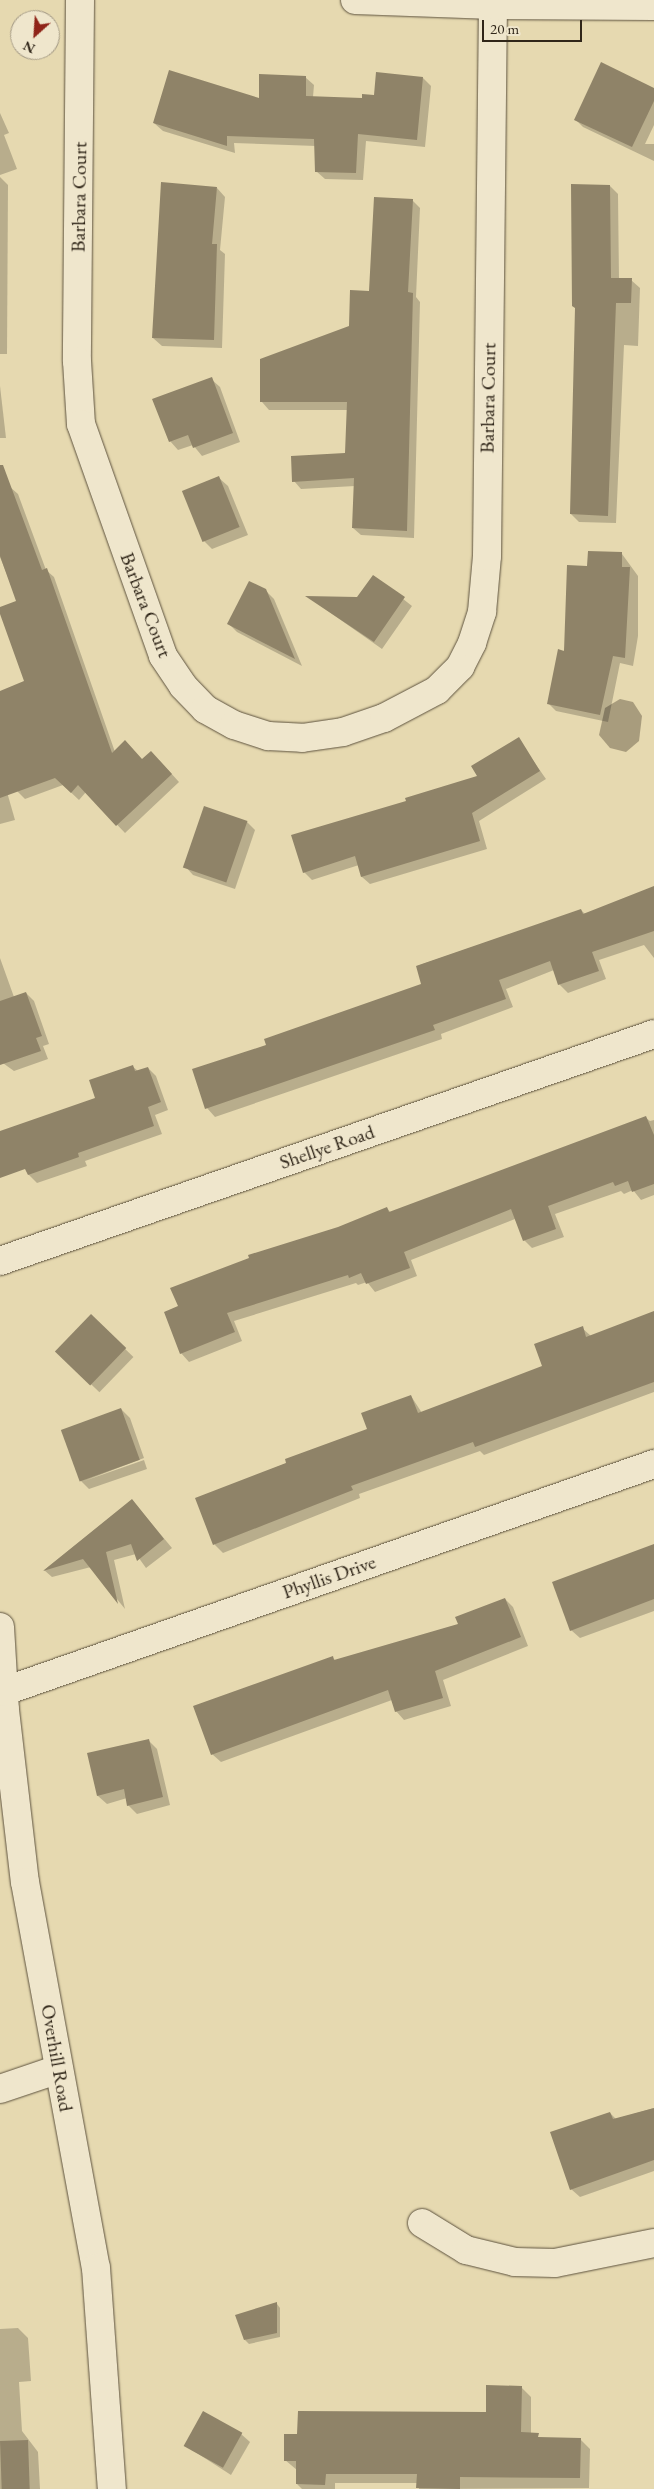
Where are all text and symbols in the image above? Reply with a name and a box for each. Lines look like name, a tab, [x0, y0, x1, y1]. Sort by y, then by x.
north arrow	[10, 10, 60, 60]
scale bar	[484, 10, 584, 42]
text: 20 m	[490, 19, 519, 38]
text: N	[20, 37, 38, 58]
street label: Barbara Court	[66, 142, 92, 252]
street label: Barbara Court	[475, 343, 501, 453]
street label: Barbara Court	[115, 549, 177, 661]
street label: Shellye Road	[276, 1120, 378, 1174]
street label: Phyllis Drive	[279, 1550, 379, 1604]
street label: Overhill Road	[36, 2002, 78, 2114]

